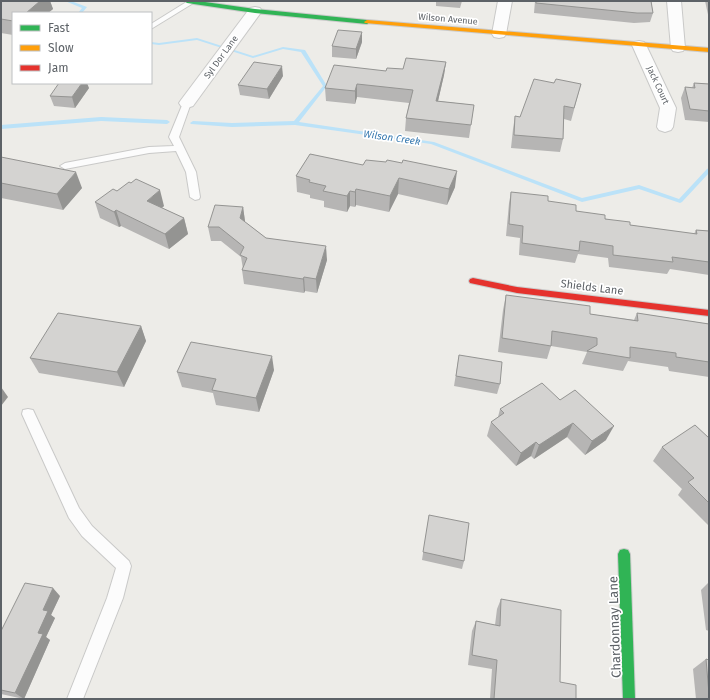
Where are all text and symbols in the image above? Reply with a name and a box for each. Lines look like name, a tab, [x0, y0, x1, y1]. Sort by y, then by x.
street label: Wilson Avenue	[418, 11, 478, 27]
legend	[12, 12, 152, 84]
text: Fast	[48, 21, 70, 35]
street label: Syl Dor Lane	[202, 34, 240, 80]
text: Slow	[48, 41, 74, 55]
text: Jam	[48, 61, 68, 75]
street label: Jack Court	[645, 64, 672, 106]
water label: Wilson Creek	[363, 128, 422, 148]
street label: Shields Lane	[560, 277, 624, 298]
street label: Chardonnay Lane	[605, 576, 624, 678]

